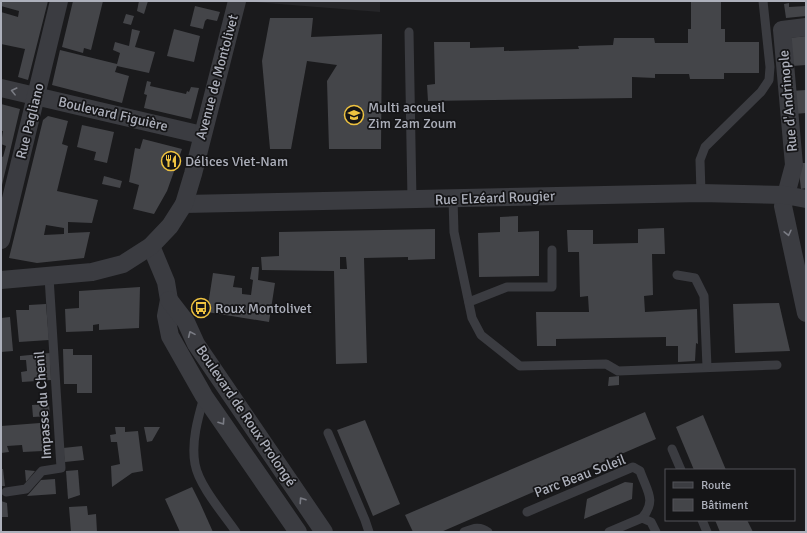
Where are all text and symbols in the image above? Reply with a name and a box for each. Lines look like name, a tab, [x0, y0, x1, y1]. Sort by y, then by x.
street label: Avenue de Montolivet	[192, 13, 242, 141]
street label: Rue d'Andrinople	[775, 49, 801, 153]
street label: Rue Pagliano	[12, 81, 48, 161]
one-way arrow	[11, 87, 18, 96]
street label: Boulevard Figuière	[57, 93, 169, 135]
place label: Multi accueil Zim Zam Zoum	[368, 99, 456, 132]
school or university icon: Multi accueil Zim Zam Zoum	[343, 104, 365, 126]
restaurant icon: Délices Viet-Nam	[160, 150, 182, 172]
place label: Délices Viet-Nam	[185, 153, 288, 170]
street label: Rue Elzéard Rougier	[435, 187, 556, 209]
one-way arrow	[784, 230, 792, 236]
bus stop icon: Roux Montolivet	[190, 297, 212, 319]
place label: Roux Montolivet	[215, 300, 312, 317]
one-way arrow	[188, 330, 196, 337]
street label: Boulevard de Roux Prolongé	[192, 342, 300, 490]
street label: Impasse du Chenil	[31, 350, 55, 460]
one-way arrow	[217, 418, 225, 425]
street label: Parc Beau Soleil	[532, 451, 628, 501]
legend	[665, 469, 795, 521]
text: Route	[701, 478, 731, 493]
one-way arrow	[299, 497, 307, 504]
text: Bâtiment	[701, 498, 748, 513]

